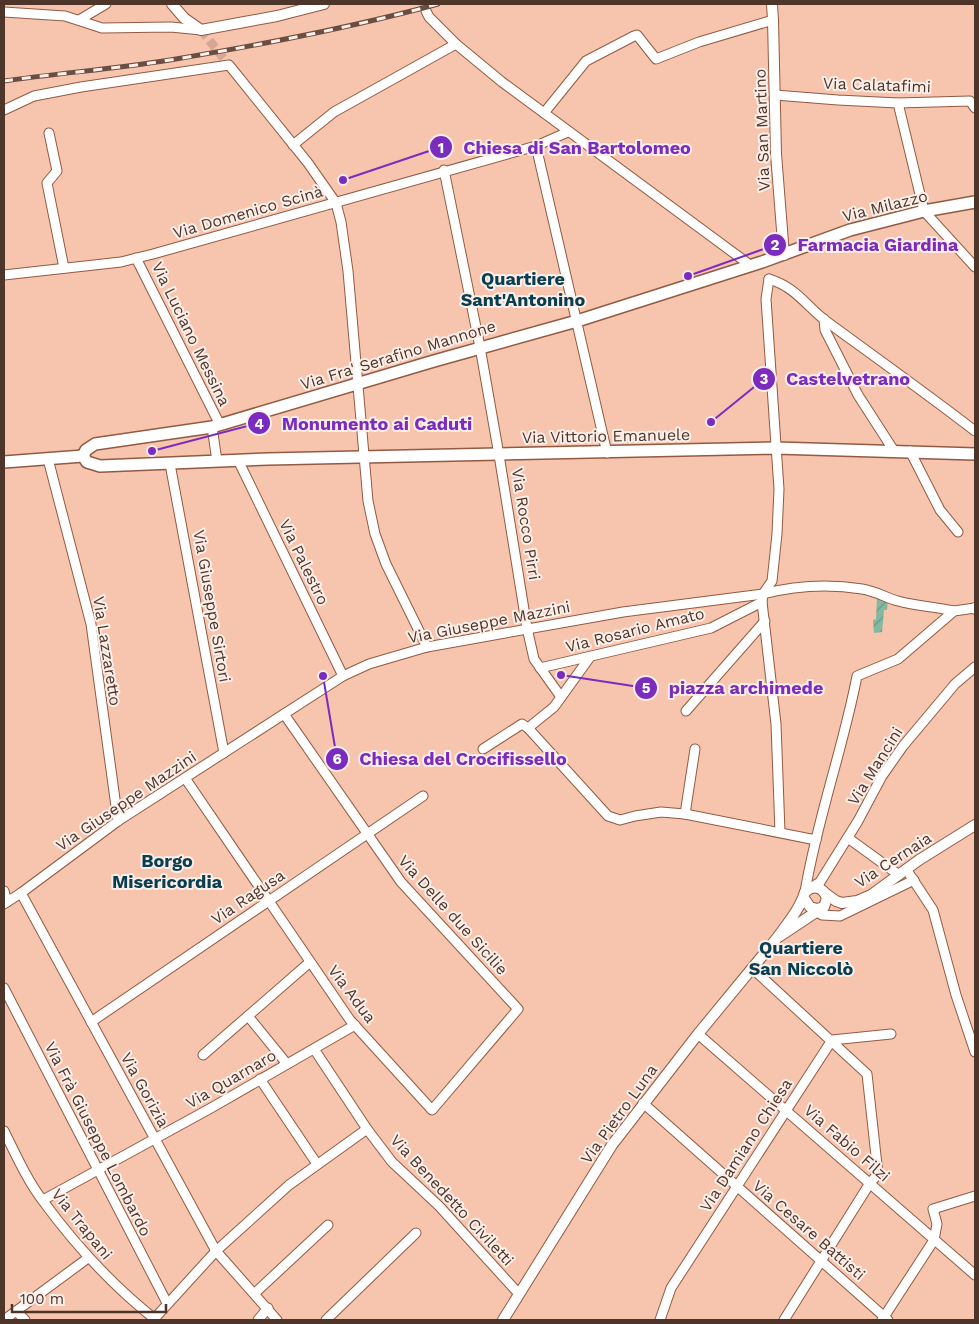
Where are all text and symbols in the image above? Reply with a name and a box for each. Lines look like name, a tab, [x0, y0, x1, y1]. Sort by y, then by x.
street label: Via San Martino	[750, 68, 774, 192]
street label: Via Calatafimi	[823, 74, 931, 96]
callout: Chiesa di San Bartolomeo	[428, 131, 701, 164]
text: Chiesa di San Bartolomeo	[463, 137, 691, 158]
text: 1	[438, 139, 444, 157]
street label: Via Domenico Scinà	[171, 182, 325, 242]
street label: Via Milazzo	[840, 186, 930, 226]
callout: Farmacia Giardina	[762, 228, 968, 261]
text: Farmacia Giardina	[798, 234, 959, 255]
text: 2	[771, 236, 780, 254]
street label: Via Luciano Messina	[148, 259, 234, 409]
district label: Quartiere Sant'Antonino	[461, 268, 585, 310]
street label: Via Fra' Serafino Mannone	[298, 316, 498, 394]
callout: Castelvetrano	[751, 362, 920, 395]
text: Castelvetrano	[786, 368, 910, 389]
text: 3	[760, 370, 769, 388]
callout: Monumento ai Caduti	[247, 407, 483, 440]
text: Monumento ai Caduti	[282, 413, 472, 434]
text: 4	[254, 415, 264, 433]
street label: Via Vittorio Emanuele	[522, 425, 690, 447]
street label: Via Rocco Pirri	[508, 467, 544, 581]
street label: Via Palestro	[275, 516, 333, 608]
street label: Via Giuseppe Sirtori	[189, 528, 235, 684]
street label: Via Lazzaretto	[89, 595, 125, 707]
street label: Via Giuseppe Mazzini	[406, 597, 572, 647]
street label: Via Rosario Amato	[564, 604, 706, 656]
callout: piazza archimede	[633, 672, 833, 705]
text: piazza archimede	[669, 677, 823, 698]
text: 5	[642, 679, 651, 697]
street label: Via Mancini	[843, 723, 907, 809]
callout: Chiesa del Crocifissello	[324, 742, 577, 775]
street label: Via Giuseppe Mazzini	[52, 747, 200, 855]
text: Chiesa del Crocifissello	[359, 748, 567, 769]
text: 6	[332, 750, 342, 768]
street label: Via Cernaia	[851, 828, 935, 892]
district label: Borgo Misericordia	[112, 850, 223, 892]
street label: Via Delle due Sicilie	[394, 851, 512, 979]
street label: Via Ragusa	[208, 866, 288, 928]
district label: Quartiere San Niccolò	[749, 937, 854, 979]
street label: Via Adua	[324, 961, 380, 1027]
street label: Via Frà Giuseppe Lombardo	[41, 1039, 155, 1239]
street label: Via Quarnaro	[183, 1046, 279, 1112]
street label: Via Gorizia	[117, 1049, 173, 1131]
street label: Via Pietro Luna	[577, 1061, 661, 1167]
street label: Via Damiano Chiesa	[696, 1075, 796, 1215]
street label: Via Fabio Filzi	[800, 1100, 894, 1186]
street label: Via Benedetto Civiletti	[386, 1130, 518, 1270]
street label: Via Cesare Battisti	[749, 1176, 869, 1284]
street label: Via Trapani	[48, 1185, 116, 1263]
scale bar	[12, 1282, 166, 1314]
text: 100 m	[20, 1290, 64, 1308]

